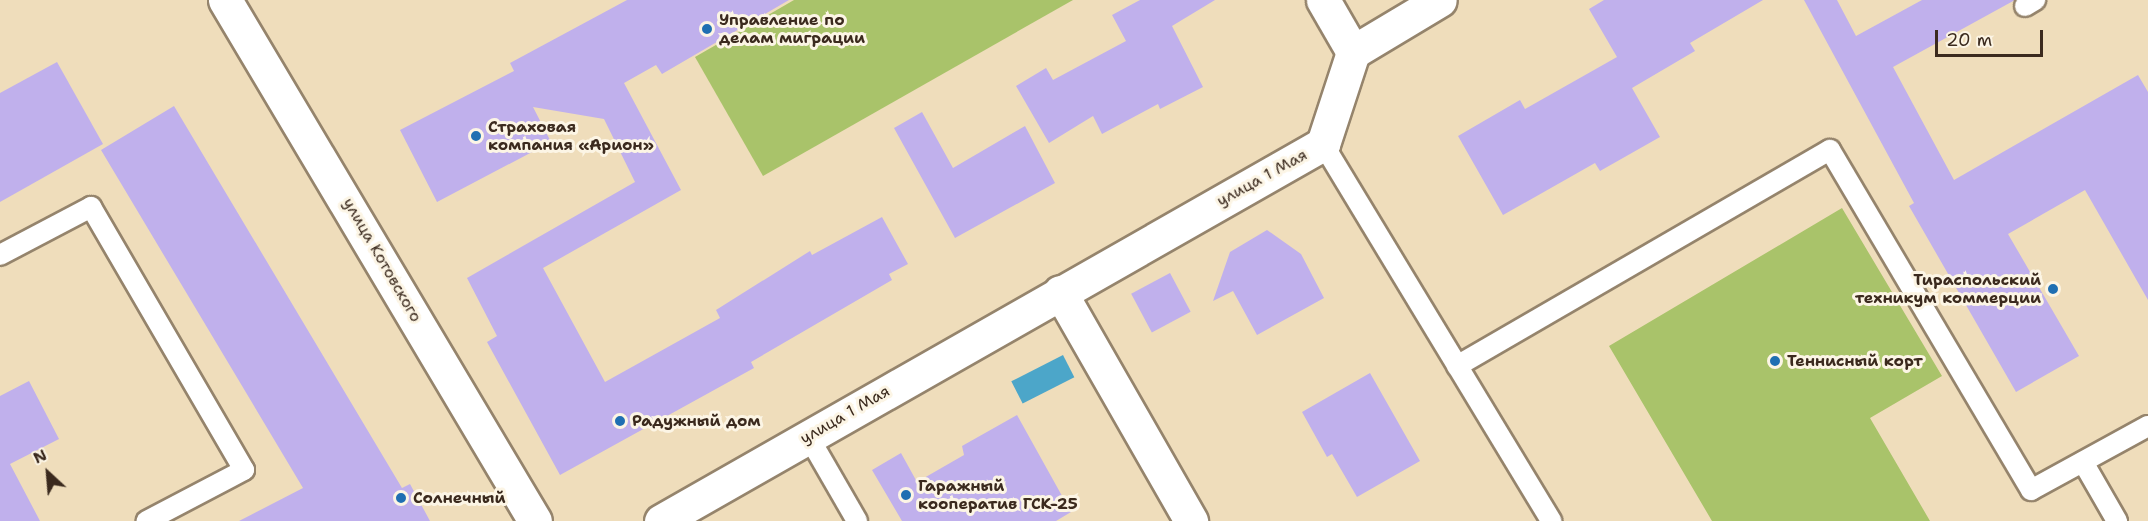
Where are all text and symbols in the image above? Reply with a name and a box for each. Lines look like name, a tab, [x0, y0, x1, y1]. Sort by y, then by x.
place label: Управление по делам миграции	[719, 10, 865, 48]
scale bar	[1938, 18, 2046, 56]
marker: Управление по делам миграции	[700, 22, 714, 36]
text: 20 m	[1946, 28, 1992, 52]
place label: Страховая компания «Арион»	[488, 117, 654, 155]
marker: Страховая компания «Арион»	[469, 129, 483, 143]
street label: улица 1 Мая	[1214, 145, 1310, 211]
street label: улица Котовского	[339, 195, 425, 325]
place label: Тираспольский техникум коммерции	[1855, 270, 2041, 308]
marker: Тираспольский техникум коммерции	[2046, 282, 2060, 296]
place label: Теннисный корт	[1787, 351, 1923, 371]
marker: Теннисный корт	[1768, 354, 1782, 368]
street label: улица 1 Мая	[797, 382, 893, 448]
place label: Радужный дом	[632, 411, 761, 431]
marker: Радужный дом	[613, 414, 627, 428]
north arrow	[18, 443, 78, 503]
text: N	[30, 444, 50, 469]
place label: Гаражный кооператив ГСК-25	[918, 476, 1078, 514]
place label: Солнечный	[413, 488, 505, 508]
marker: Гаражный кооператив ГСК-25	[899, 488, 913, 502]
marker: Солнечный	[394, 491, 408, 505]

